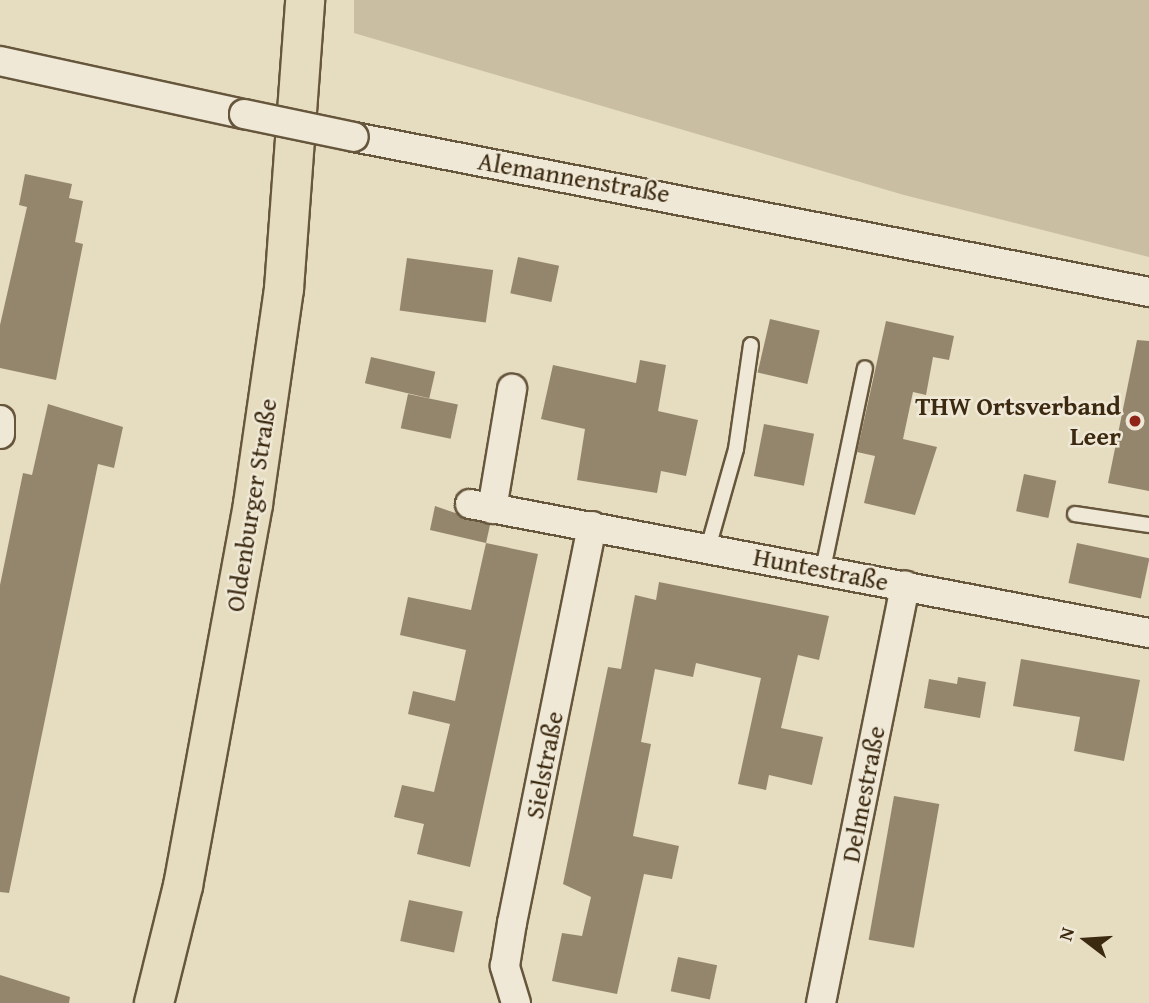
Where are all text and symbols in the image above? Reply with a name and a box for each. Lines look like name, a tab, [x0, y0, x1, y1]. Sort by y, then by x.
street label: Alemannenstraße	[476, 145, 672, 209]
place label: THW Ortsverband Leer	[915, 390, 1121, 452]
street label: Oldenburger Straße	[219, 396, 283, 614]
marker: THW Ortsverband Leer	[1127, 413, 1143, 429]
street label: Huntestraße	[751, 541, 891, 597]
street label: Sielstraße	[518, 708, 570, 822]
street label: Delmestraße	[834, 723, 892, 865]
north arrow	[1051, 905, 1121, 975]
text: N	[1051, 924, 1081, 944]

